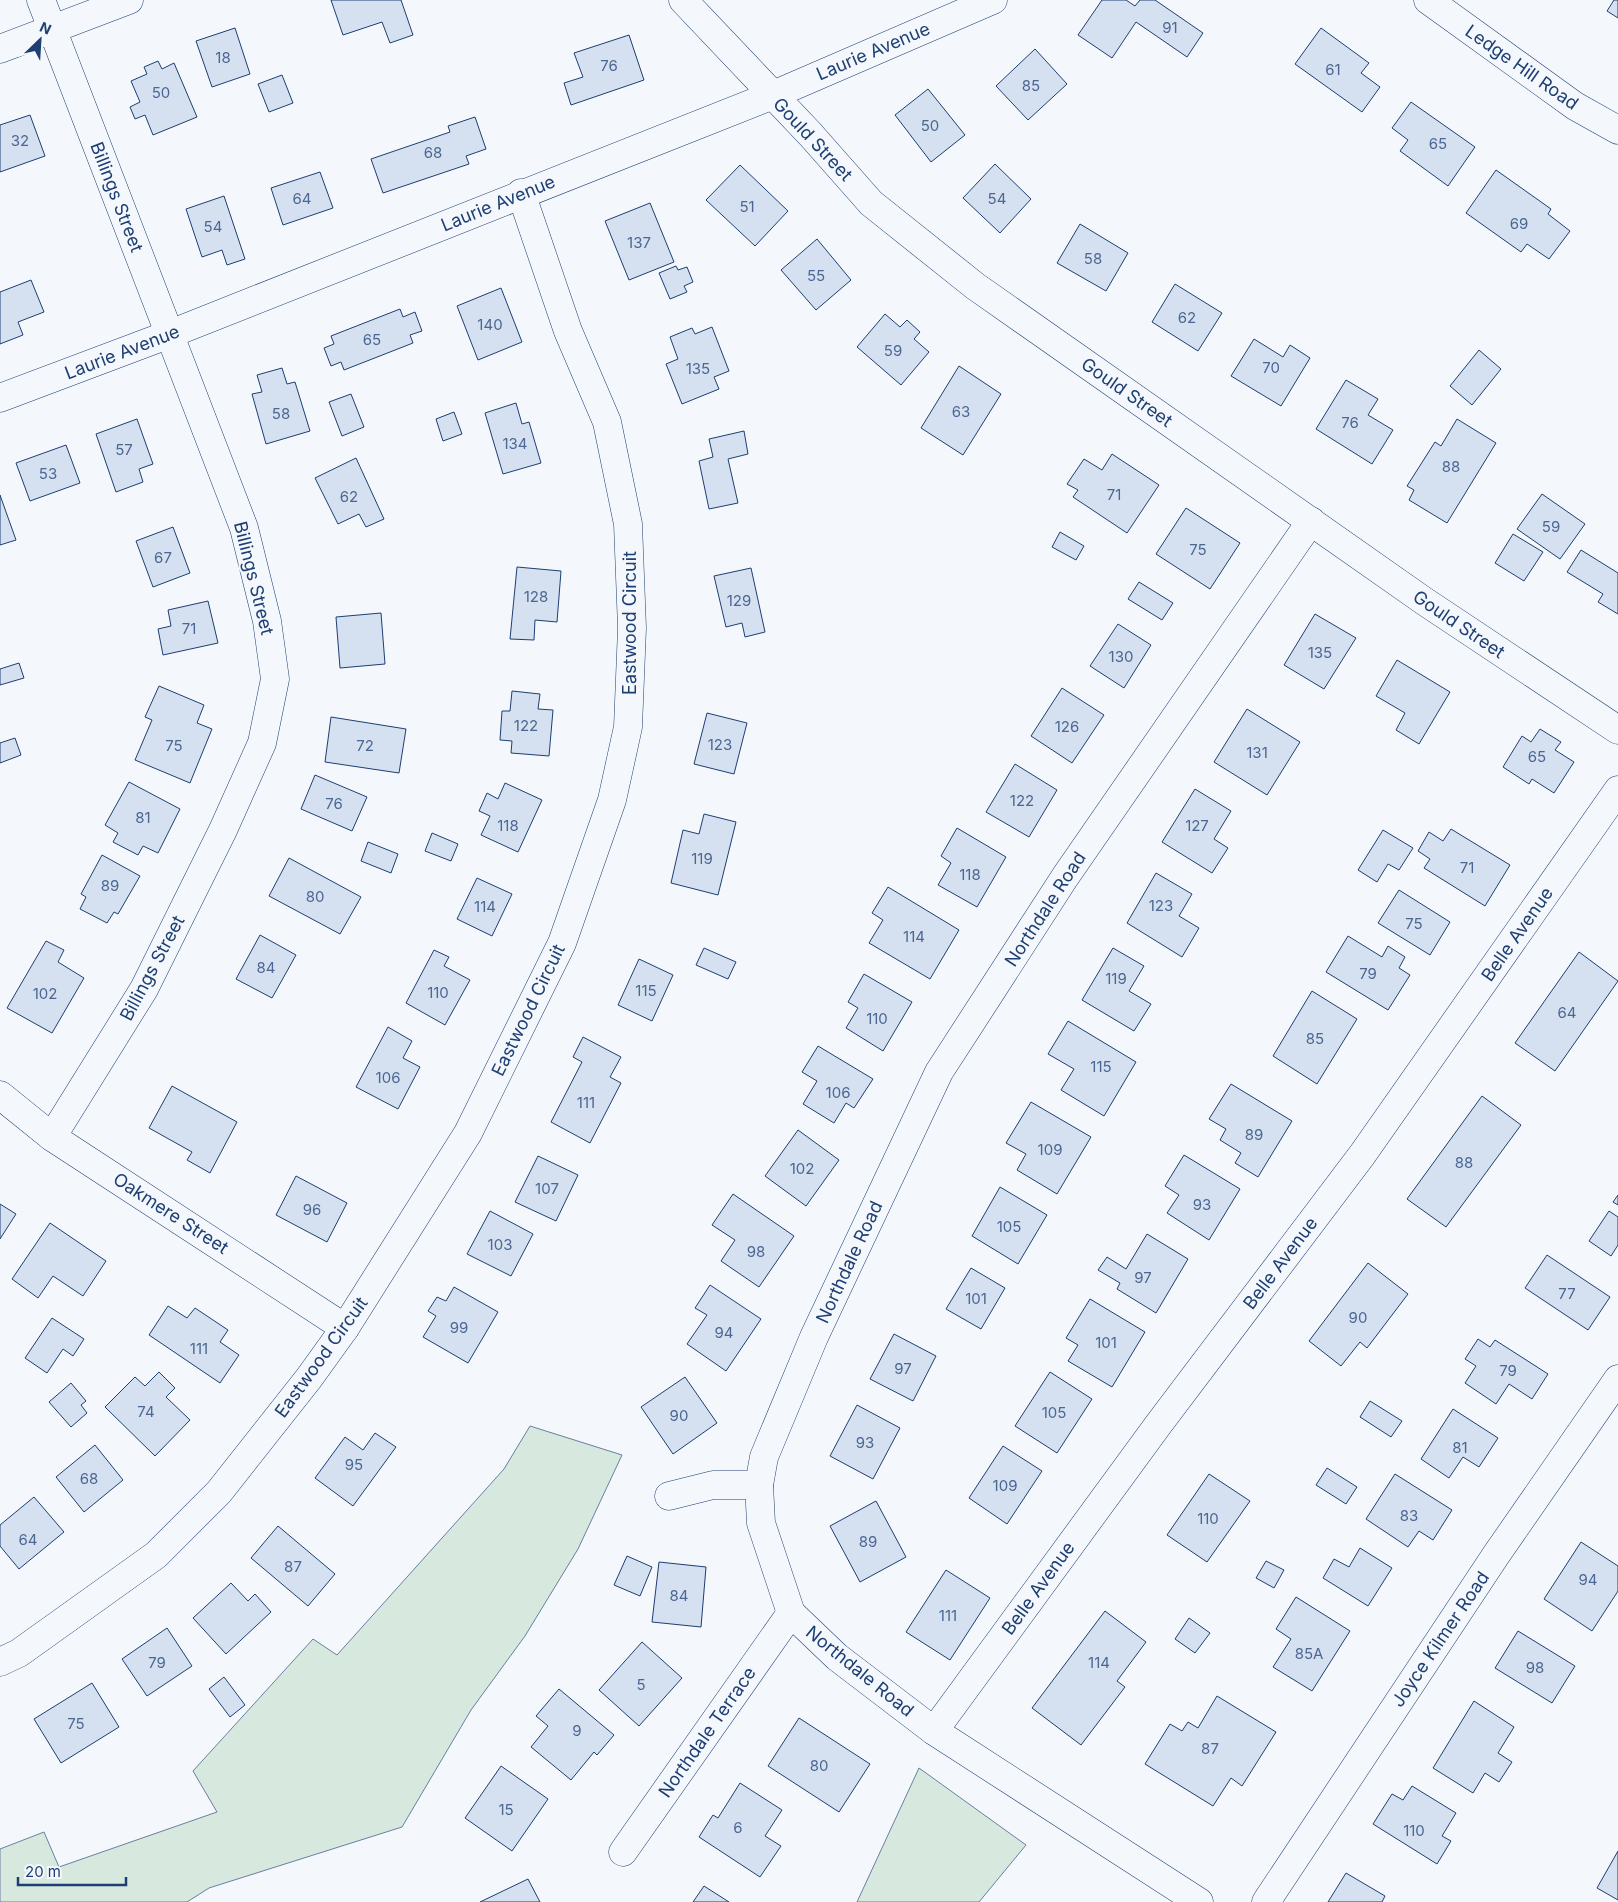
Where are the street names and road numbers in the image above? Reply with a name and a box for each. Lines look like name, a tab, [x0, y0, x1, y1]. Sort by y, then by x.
street label: Laurie Avenue	[813, 18, 933, 84]
street label: Ledge Hill Road	[1461, 20, 1583, 114]
street label: Gould Street	[769, 93, 857, 185]
street label: Billings Street	[86, 139, 148, 255]
street label: Laurie Avenue	[438, 171, 558, 235]
street label: Laurie Avenue	[62, 320, 182, 384]
street label: Gould Street	[1078, 353, 1177, 431]
street label: Billings Street	[230, 519, 278, 637]
street label: Eastwood Circuit	[619, 551, 640, 695]
street label: Gould Street	[1409, 586, 1509, 662]
street label: Northdale Road	[1000, 848, 1090, 970]
street label: Belle Avenue	[1477, 883, 1557, 985]
street label: Billings Street	[115, 912, 189, 1024]
street label: Eastwood Circuit	[487, 941, 569, 1079]
street label: Oakmere Street	[110, 1168, 233, 1258]
street label: Northdale Road	[812, 1198, 886, 1326]
street label: Belle Avenue	[1239, 1213, 1321, 1313]
street label: Eastwood Circuit	[270, 1293, 372, 1421]
street label: Belle Avenue	[997, 1537, 1079, 1639]
street label: Joyce Kilmer Road	[1387, 1567, 1493, 1711]
street label: Northdale Road	[802, 1621, 918, 1721]
street label: Northdale Terrace	[654, 1663, 760, 1801]

